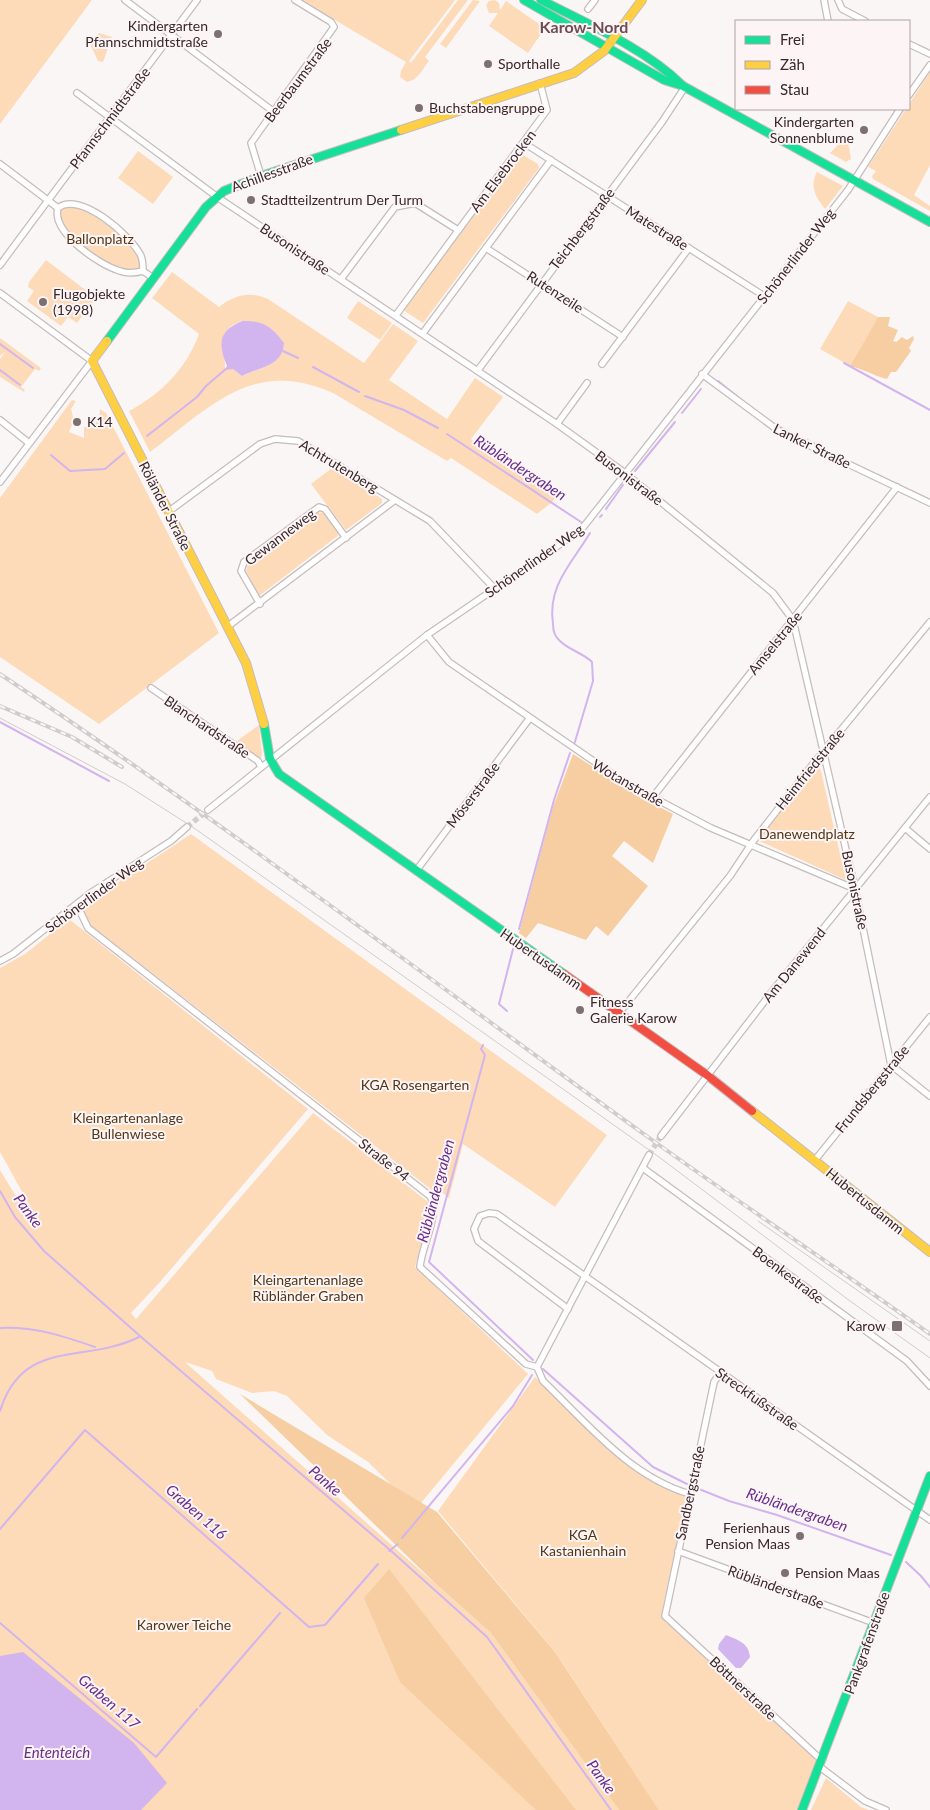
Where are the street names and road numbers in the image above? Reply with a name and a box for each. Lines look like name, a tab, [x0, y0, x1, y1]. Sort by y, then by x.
street label: Beerbaumstraße	[260, 34, 335, 125]
street label: Pfannschmidtstraße	[66, 64, 153, 172]
street label: Am Elsebrocken	[466, 126, 539, 215]
street label: Achillesstraße	[229, 150, 315, 195]
street label: Teichbergstraße	[545, 185, 618, 273]
street label: Matestraße	[623, 202, 692, 253]
street label: Schönerlinder Weg	[753, 205, 838, 307]
street label: Busonistraße	[257, 219, 333, 278]
street label: Rutenzeile	[524, 267, 587, 316]
street label: Lanker Straße	[771, 419, 854, 472]
street label: Achtrutenberg	[297, 435, 382, 496]
street label: Busonistraße	[592, 447, 667, 509]
street label: Röländer Straße	[136, 458, 195, 553]
street label: Gewanneweg	[241, 505, 318, 569]
street label: Schönerlinder Weg	[481, 520, 586, 601]
street label: Amselstraße	[744, 608, 805, 678]
street label: Blanchardstraße	[161, 692, 253, 761]
street label: Heimfriedstraße	[772, 725, 848, 813]
street label: Wotanstraße	[589, 755, 667, 810]
street label: Möserstraße	[442, 759, 503, 831]
street label: Busonistraße	[839, 849, 872, 931]
street label: Schönerlinder Weg	[42, 853, 146, 936]
street label: Hubertusdamm	[497, 924, 585, 993]
street label: Am Danewend	[758, 924, 829, 1005]
street label: Frundsbergstraße	[831, 1041, 912, 1136]
street label: Straße 94	[356, 1135, 413, 1185]
street label: Hubertusdamm	[823, 1164, 908, 1237]
street label: Boenkestraße	[749, 1242, 827, 1307]
street label: Streckfußstraße	[712, 1364, 802, 1434]
street label: Sandbergstraße	[671, 1444, 708, 1542]
street label: Rübländerstraße	[726, 1561, 827, 1612]
street label: Pankgrafenstraße	[840, 1589, 893, 1696]
street label: Böttnerstraße	[706, 1652, 780, 1723]

